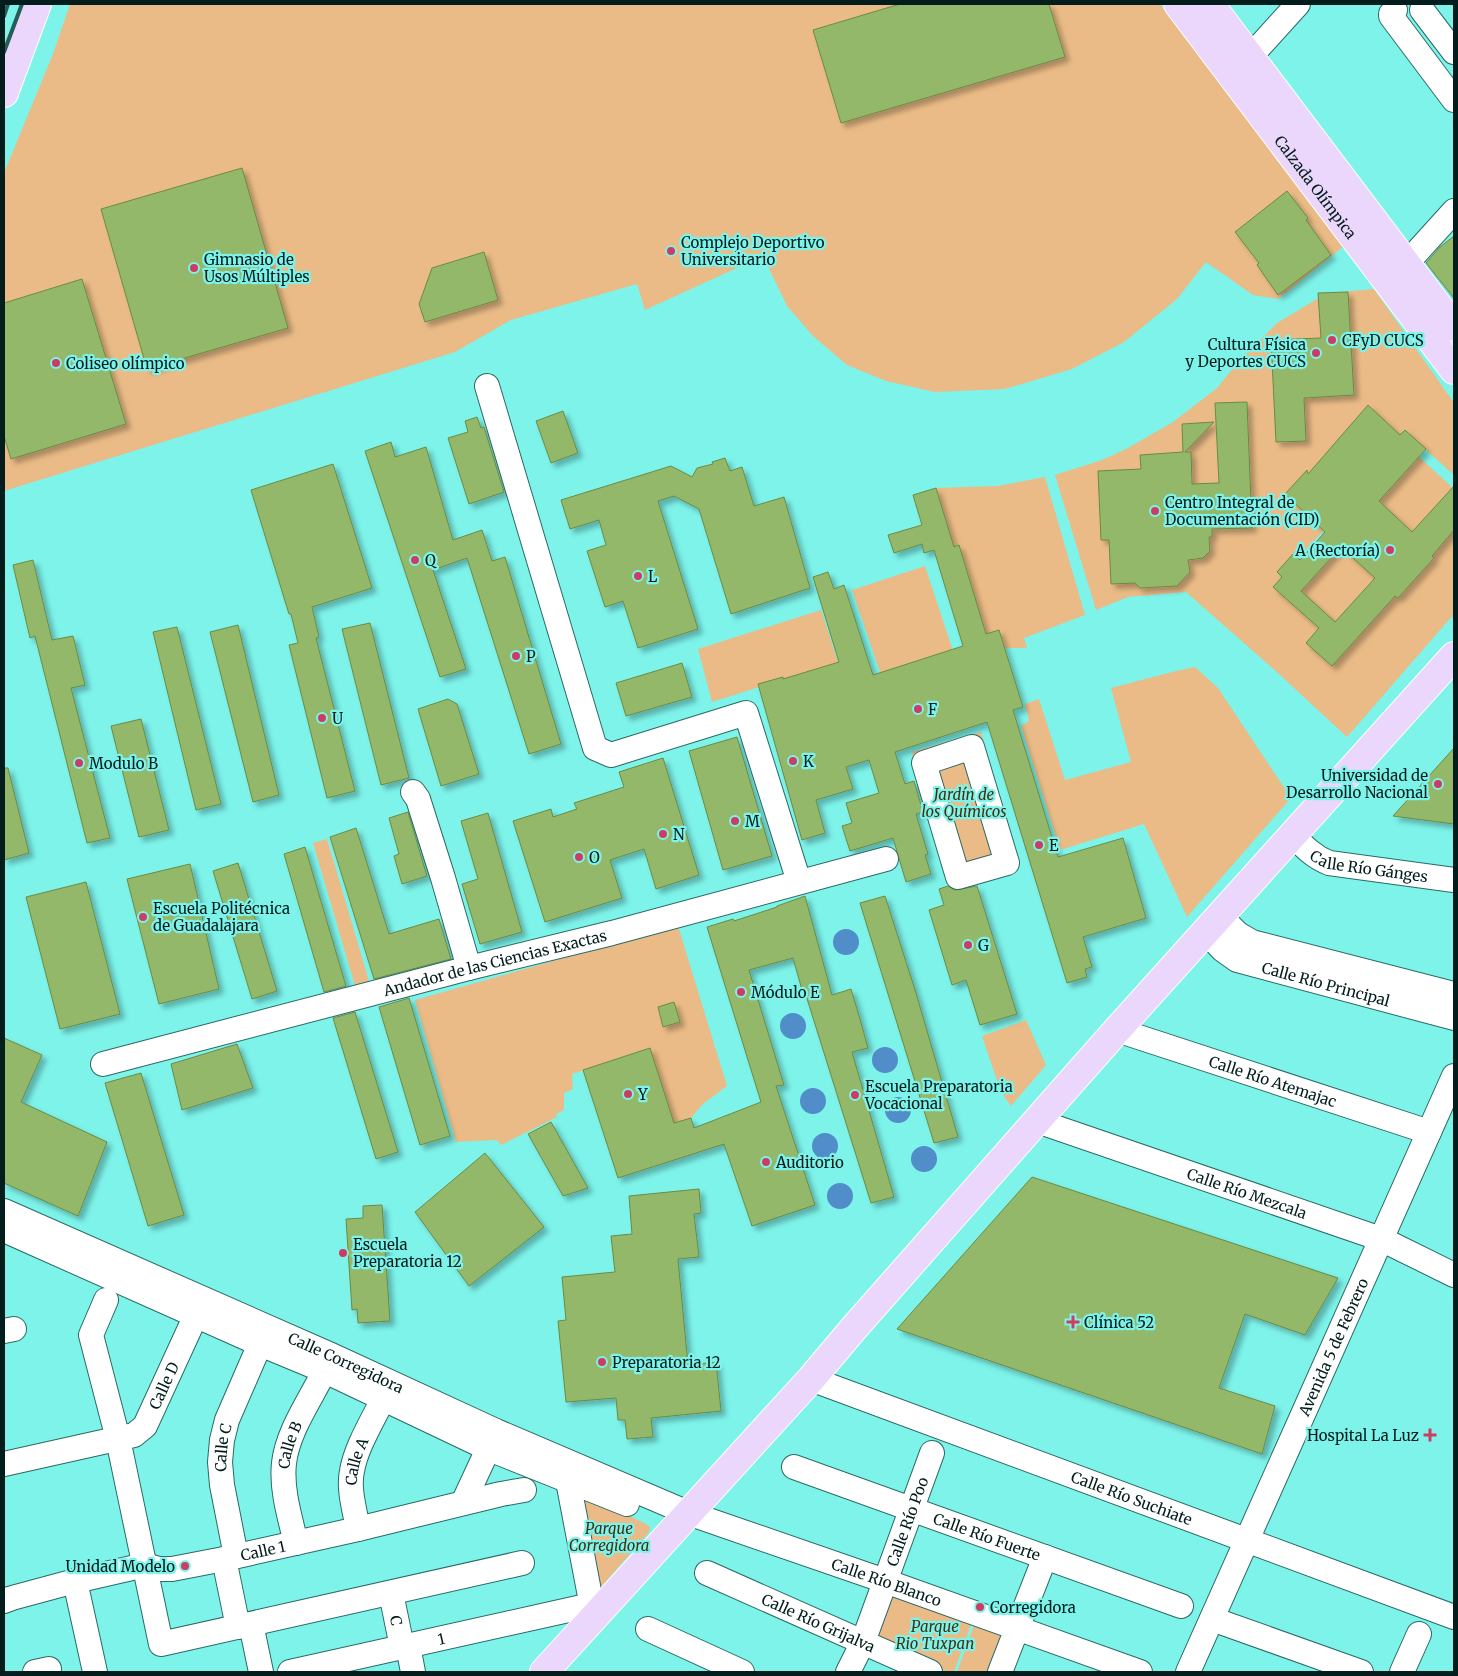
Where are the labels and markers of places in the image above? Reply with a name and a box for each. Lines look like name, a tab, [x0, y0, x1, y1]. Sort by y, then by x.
place label: Complejo Deportivo Universitario	[681, 233, 825, 269]
marker: Complejo Deportivo Universitario	[665, 245, 677, 257]
place label: Gimnasio de Usos Múltiples	[204, 250, 310, 286]
marker: Gimnasio de Usos Múltiples	[188, 262, 200, 274]
place label: CFyD CUCS	[1342, 331, 1424, 350]
marker: CFyD CUCS	[1326, 334, 1338, 346]
place label: Cultura Física y Deportes CUCS	[1185, 335, 1306, 371]
marker: Cultura Física y Deportes CUCS	[1310, 347, 1322, 359]
place label: Coliseo olímpico	[66, 354, 185, 373]
marker: Coliseo olímpico	[50, 357, 62, 369]
place label: Centro Integral de Documentación (CID)	[1165, 493, 1320, 529]
marker: Centro Integral de Documentación (CID)	[1149, 505, 1161, 517]
place label: A (Rectoría)	[1294, 541, 1380, 560]
marker: A (Rectoría)	[1384, 544, 1396, 556]
place label: Q	[425, 551, 437, 570]
marker: Q	[409, 554, 421, 566]
place label: L	[648, 567, 658, 586]
marker: L	[632, 570, 644, 582]
place label: P	[526, 647, 536, 666]
marker: P	[510, 650, 522, 662]
place label: F	[928, 700, 937, 719]
marker: F	[912, 703, 924, 715]
place label: U	[332, 709, 343, 728]
marker: U	[316, 712, 328, 724]
place label: K	[803, 752, 814, 771]
place label: Modulo B	[89, 754, 158, 773]
marker: K	[787, 755, 799, 767]
marker: Modulo B	[73, 757, 85, 769]
place label: Universidad de Desarrollo Nacional	[1286, 766, 1428, 802]
marker: Universidad de Desarrollo Nacional	[1432, 778, 1444, 790]
place label: M	[745, 812, 760, 831]
marker: M	[729, 815, 741, 827]
place label: N	[673, 825, 685, 844]
marker: N	[657, 828, 669, 840]
place label: E	[1049, 836, 1059, 855]
marker: E	[1033, 839, 1045, 851]
place label: O	[589, 848, 600, 867]
marker: O	[573, 851, 585, 863]
place label: Escuela Politécnica de Guadalajara	[153, 899, 290, 935]
marker: Escuela Politécnica de Guadalajara	[137, 911, 149, 923]
place label: G	[978, 936, 989, 955]
marker: G	[962, 939, 974, 951]
place label: Módulo E	[751, 983, 820, 1002]
marker: Módulo E	[735, 986, 747, 998]
place label: Escuela Preparatoria Vocacional	[864, 1077, 1013, 1113]
place label: Y	[637, 1085, 648, 1104]
marker: Y	[622, 1088, 634, 1100]
marker: Escuela Preparatoria Vocacional	[849, 1089, 861, 1101]
place label: Auditorio	[775, 1153, 844, 1172]
marker: Auditorio	[760, 1156, 772, 1168]
place label: Escuela Preparatoria 12	[353, 1235, 462, 1271]
marker: Escuela Preparatoria 12	[337, 1247, 349, 1259]
place label: Clínica 52	[1084, 1313, 1154, 1332]
marker: Clínica 52	[1066, 1315, 1080, 1329]
place label: Preparatoria 12	[612, 1353, 721, 1372]
marker: Preparatoria 12	[596, 1356, 608, 1368]
place label: Hospital La Luz	[1307, 1426, 1419, 1445]
marker: Hospital La Luz	[1423, 1428, 1437, 1442]
place label: Unidad Modelo	[65, 1557, 175, 1576]
marker: Unidad Modelo	[179, 1560, 191, 1572]
place label: Corregidora	[990, 1598, 1076, 1617]
marker: Corregidora	[974, 1601, 986, 1613]

